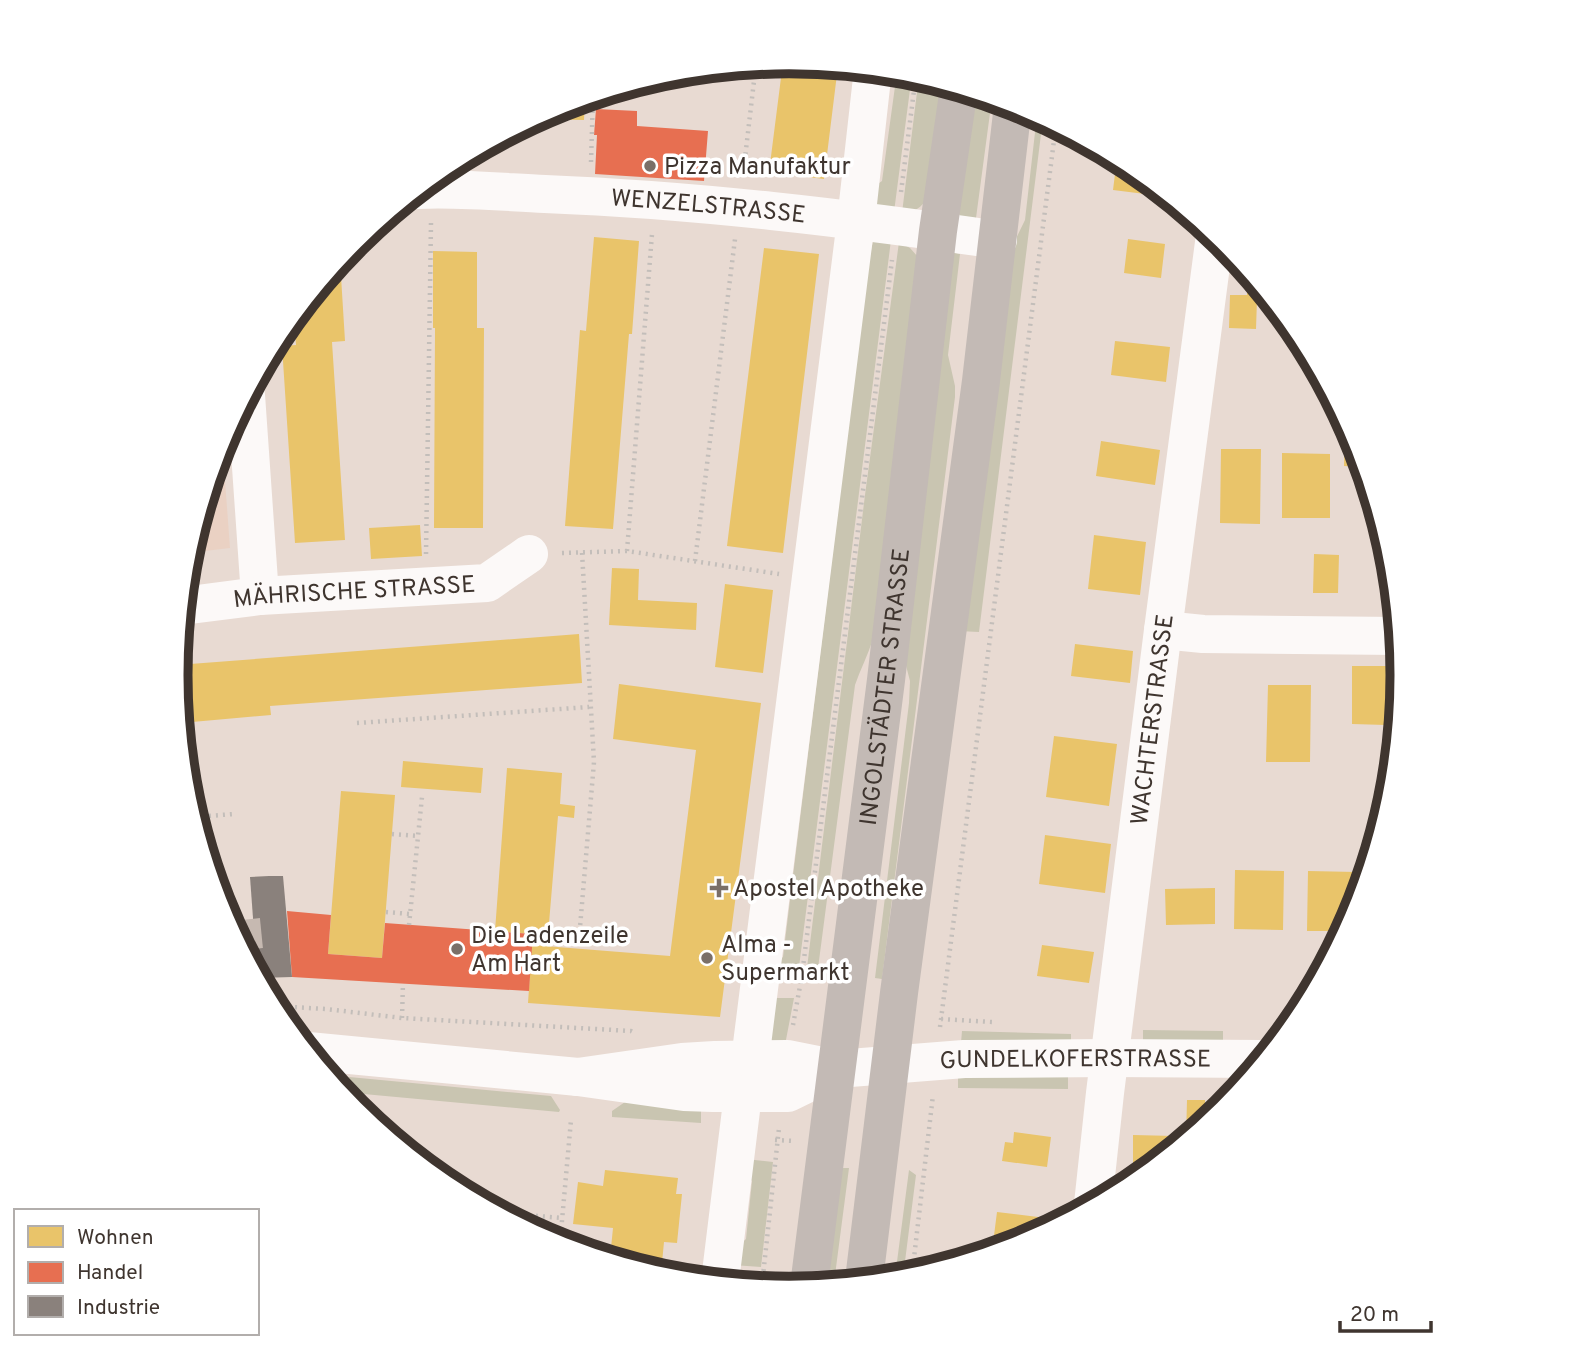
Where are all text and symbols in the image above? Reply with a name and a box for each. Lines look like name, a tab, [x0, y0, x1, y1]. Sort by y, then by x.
place label: Pizza Manufaktur	[664, 153, 851, 183]
marker: Pizza Manufaktur	[642, 158, 658, 174]
street label: WENZELSTRASSE	[610, 184, 807, 232]
street label: INGOLSTÄDTER STRASSE	[855, 547, 918, 827]
street label: MÄHRISCHE STRASSE	[232, 571, 476, 616]
street label: WACHTERSTRASSE	[1126, 613, 1182, 827]
place label: Apostel Apotheke	[733, 875, 924, 905]
marker: Apostel Apotheke	[711, 880, 727, 896]
place label: Die Ladenzeile Am Hart	[471, 922, 629, 980]
place label: Alma - Supermarkt	[721, 931, 850, 989]
marker: Die Ladenzeile Am Hart	[449, 941, 465, 957]
marker: Alma - Supermarkt	[699, 950, 715, 966]
street label: GUNDELKOFERSTRASSE	[939, 1045, 1211, 1078]
legend	[14, 1209, 259, 1335]
text: Wohnen	[77, 1225, 154, 1252]
text: Handel	[77, 1260, 143, 1287]
scale bar	[1340, 1290, 1431, 1334]
text: Industrie	[77, 1295, 160, 1322]
text: 20 m	[1350, 1302, 1399, 1329]

